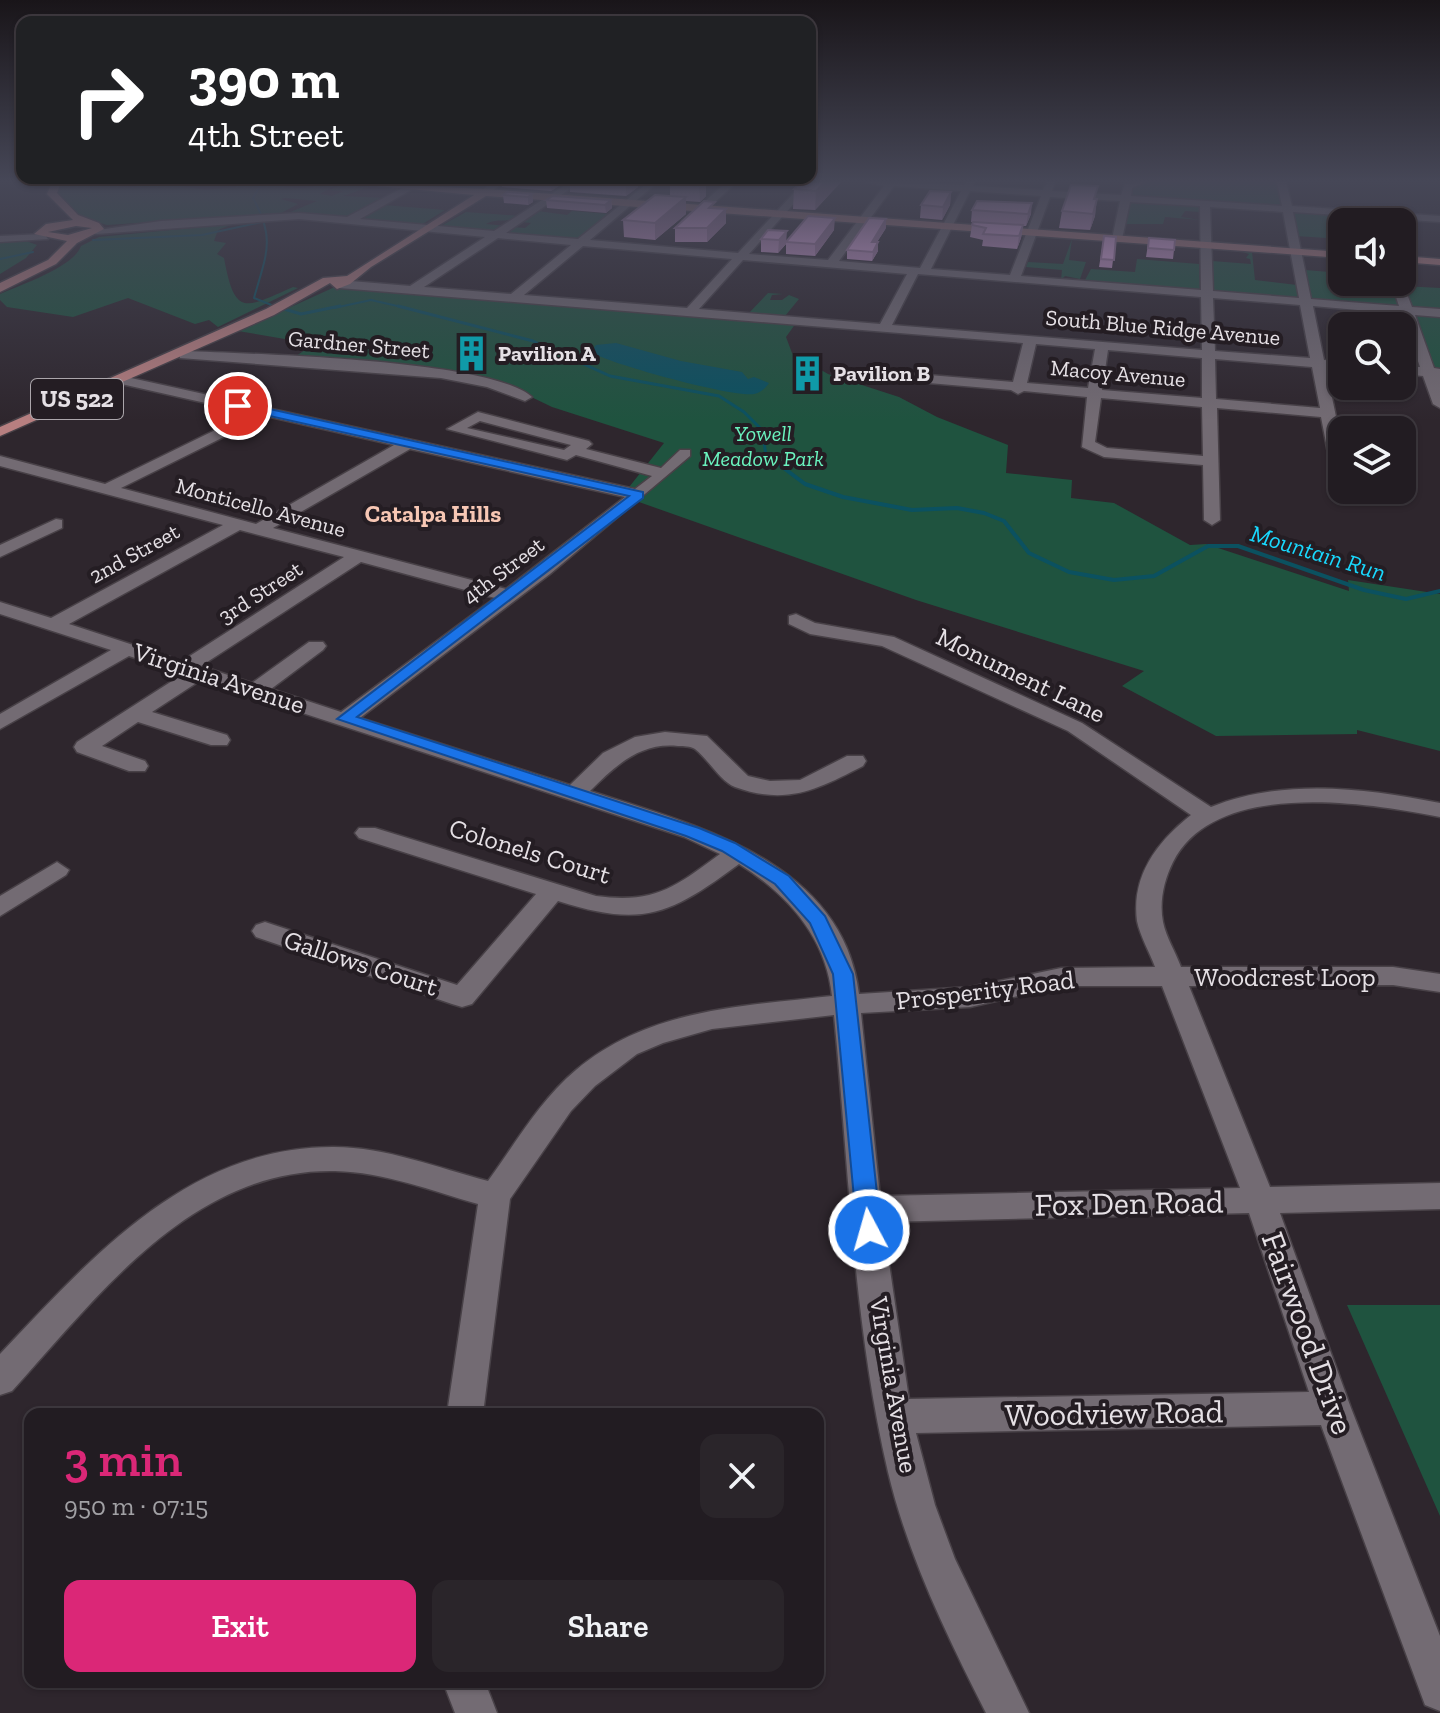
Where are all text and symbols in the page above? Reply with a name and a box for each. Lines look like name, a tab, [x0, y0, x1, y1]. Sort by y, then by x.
text: 390 m	[188, 45, 340, 112]
icon: right	[56, 48, 160, 152]
text: 4th Street	[188, 113, 344, 156]
map controls	[1328, 208, 1416, 504]
button: sound	[1328, 208, 1416, 296]
street label: South Blue Ridge Avenue	[1044, 304, 1281, 351]
button: search	[1328, 312, 1416, 400]
street label: Gardner Street	[287, 325, 432, 364]
building icon: Pavilion A	[453, 334, 491, 372]
place label: Pavilion A	[498, 340, 597, 367]
building icon: Pavilion B	[788, 354, 826, 392]
street label: Macoy Avenue	[1049, 354, 1187, 393]
place label: Pavilion B	[833, 360, 930, 387]
pin	[204, 372, 272, 440]
road number: US 522	[31, 379, 123, 419]
icon: arrive	[216, 384, 260, 428]
button: layers	[1328, 416, 1416, 504]
park label: Yowell Meadow Park	[702, 420, 824, 472]
street label: Monticello Avenue	[173, 472, 349, 543]
district label: Catalpa Hills	[365, 499, 501, 528]
street label: 2nd Street	[84, 517, 185, 589]
water label: Mountain Run	[1247, 518, 1389, 587]
street label: 4th Street	[457, 531, 550, 610]
street label: 3rd Street	[213, 555, 308, 630]
street label: Monument Lane	[931, 620, 1111, 730]
street label: Virginia Avenue	[128, 635, 309, 721]
street label: Colonels Court	[445, 811, 615, 891]
street label: Gallows Court	[280, 923, 442, 1003]
street label: Woodcrest Loop	[1194, 961, 1376, 993]
street label: Prosperity Road	[894, 963, 1076, 1017]
street label: Fox Den Road	[1034, 1182, 1224, 1224]
position arrow	[827, 1188, 911, 1272]
street label: Fairwood Drive	[1254, 1227, 1362, 1439]
street label: Virginia Avenue	[863, 1293, 925, 1476]
street label: Woodview Road	[1005, 1392, 1224, 1434]
text: 3 min	[64, 1431, 182, 1488]
button: close	[700, 1434, 784, 1518]
text: 950 m · 07:15	[64, 1490, 208, 1522]
button: Exit	[64, 1580, 416, 1672]
button: Share	[432, 1580, 784, 1672]

